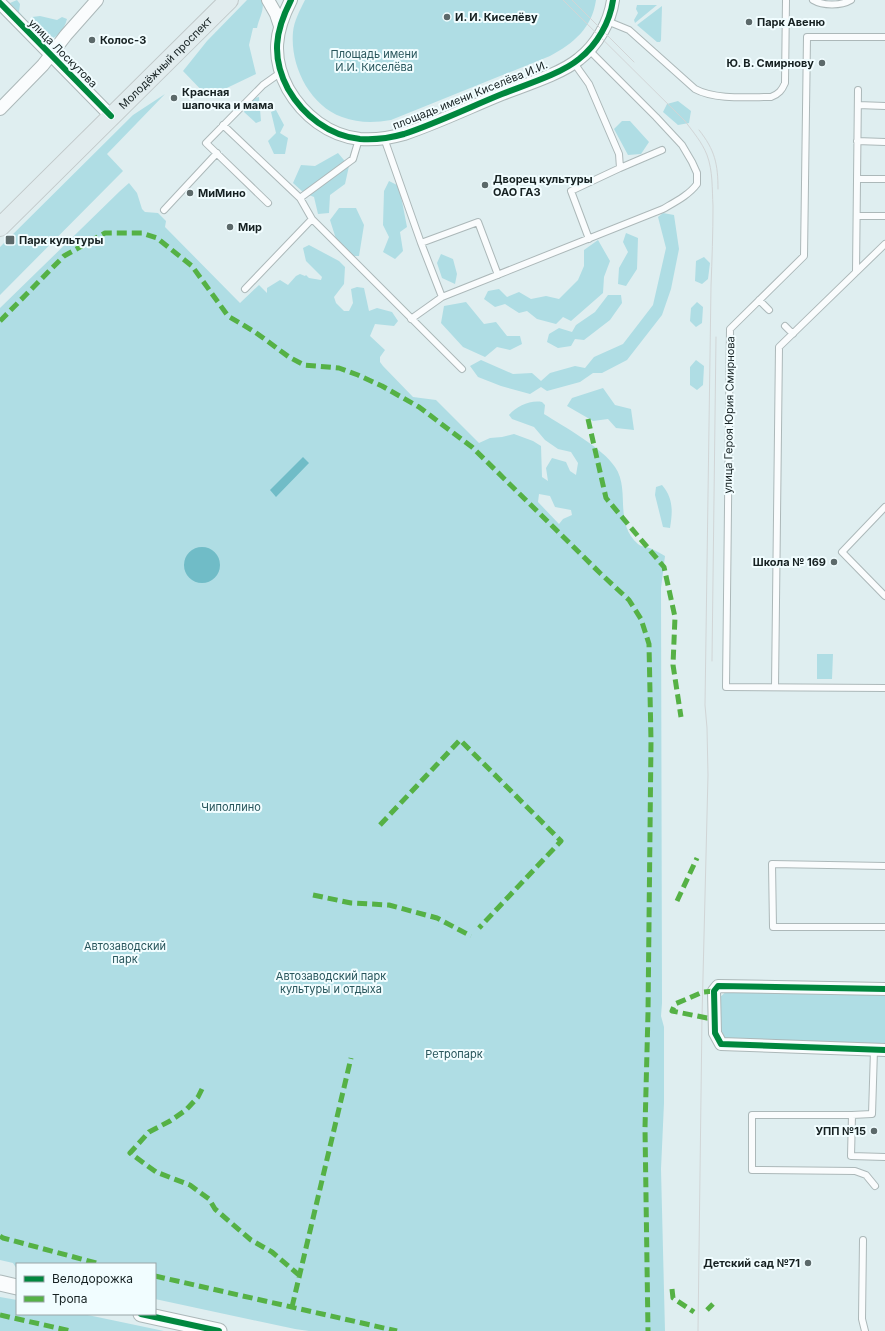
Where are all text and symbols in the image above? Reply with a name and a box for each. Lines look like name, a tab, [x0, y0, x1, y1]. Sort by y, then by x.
place label: И. И. Киселёву	[455, 10, 538, 24]
marker: И. И. Киселёву	[442, 12, 452, 22]
street label: Молодёжный проспект	[116, 13, 216, 112]
place label: Парк Авеню	[757, 15, 826, 29]
street label: улица Лоскутова	[26, 16, 100, 90]
marker: Парк Авеню	[744, 17, 754, 27]
place label: Колос-3	[100, 33, 146, 47]
marker: Колос-3	[87, 35, 97, 45]
park label: Площадь имени И.И. Киселёва	[330, 47, 418, 74]
place label: Ю. В. Смирнову	[726, 56, 814, 70]
street label: площадь имени Киселёва И.И.	[390, 57, 550, 133]
marker: Ю. В. Смирнову	[817, 58, 827, 68]
place label: Красная шапочка и мама	[182, 85, 274, 112]
marker: Красная шапочка и мама	[169, 93, 179, 103]
place label: Дворец культуры ОАО ГАЗ	[493, 172, 593, 199]
marker: Дворец культуры ОАО ГАЗ	[480, 180, 490, 190]
place label: МиМино	[198, 186, 246, 200]
marker: МиМино	[185, 188, 195, 198]
place label: Мир	[238, 220, 262, 234]
marker: Мир	[225, 222, 235, 232]
place label: Парк культуры	[19, 233, 103, 247]
marker: Парк культуры	[4, 234, 16, 246]
street label: улица Героя Юрия Смирнова	[721, 336, 737, 494]
place label: Школа № 169	[753, 555, 826, 569]
marker: Школа № 169	[829, 557, 839, 567]
park label: Чиполлино	[201, 800, 261, 814]
park label: Автозаводский парк	[84, 939, 166, 966]
park label: Автозаводский парк культуры и отдыха	[276, 969, 386, 996]
park label: Ретропарк	[425, 1047, 483, 1061]
place label: УПП №15	[815, 1124, 866, 1138]
marker: УПП №15	[869, 1126, 879, 1136]
place label: Детский сад №71	[703, 1256, 800, 1270]
marker: Детский сад №71	[803, 1258, 813, 1268]
legend	[16, 1263, 156, 1315]
text: Велодорожка	[52, 1271, 133, 1286]
text: Тропа	[52, 1291, 87, 1306]

